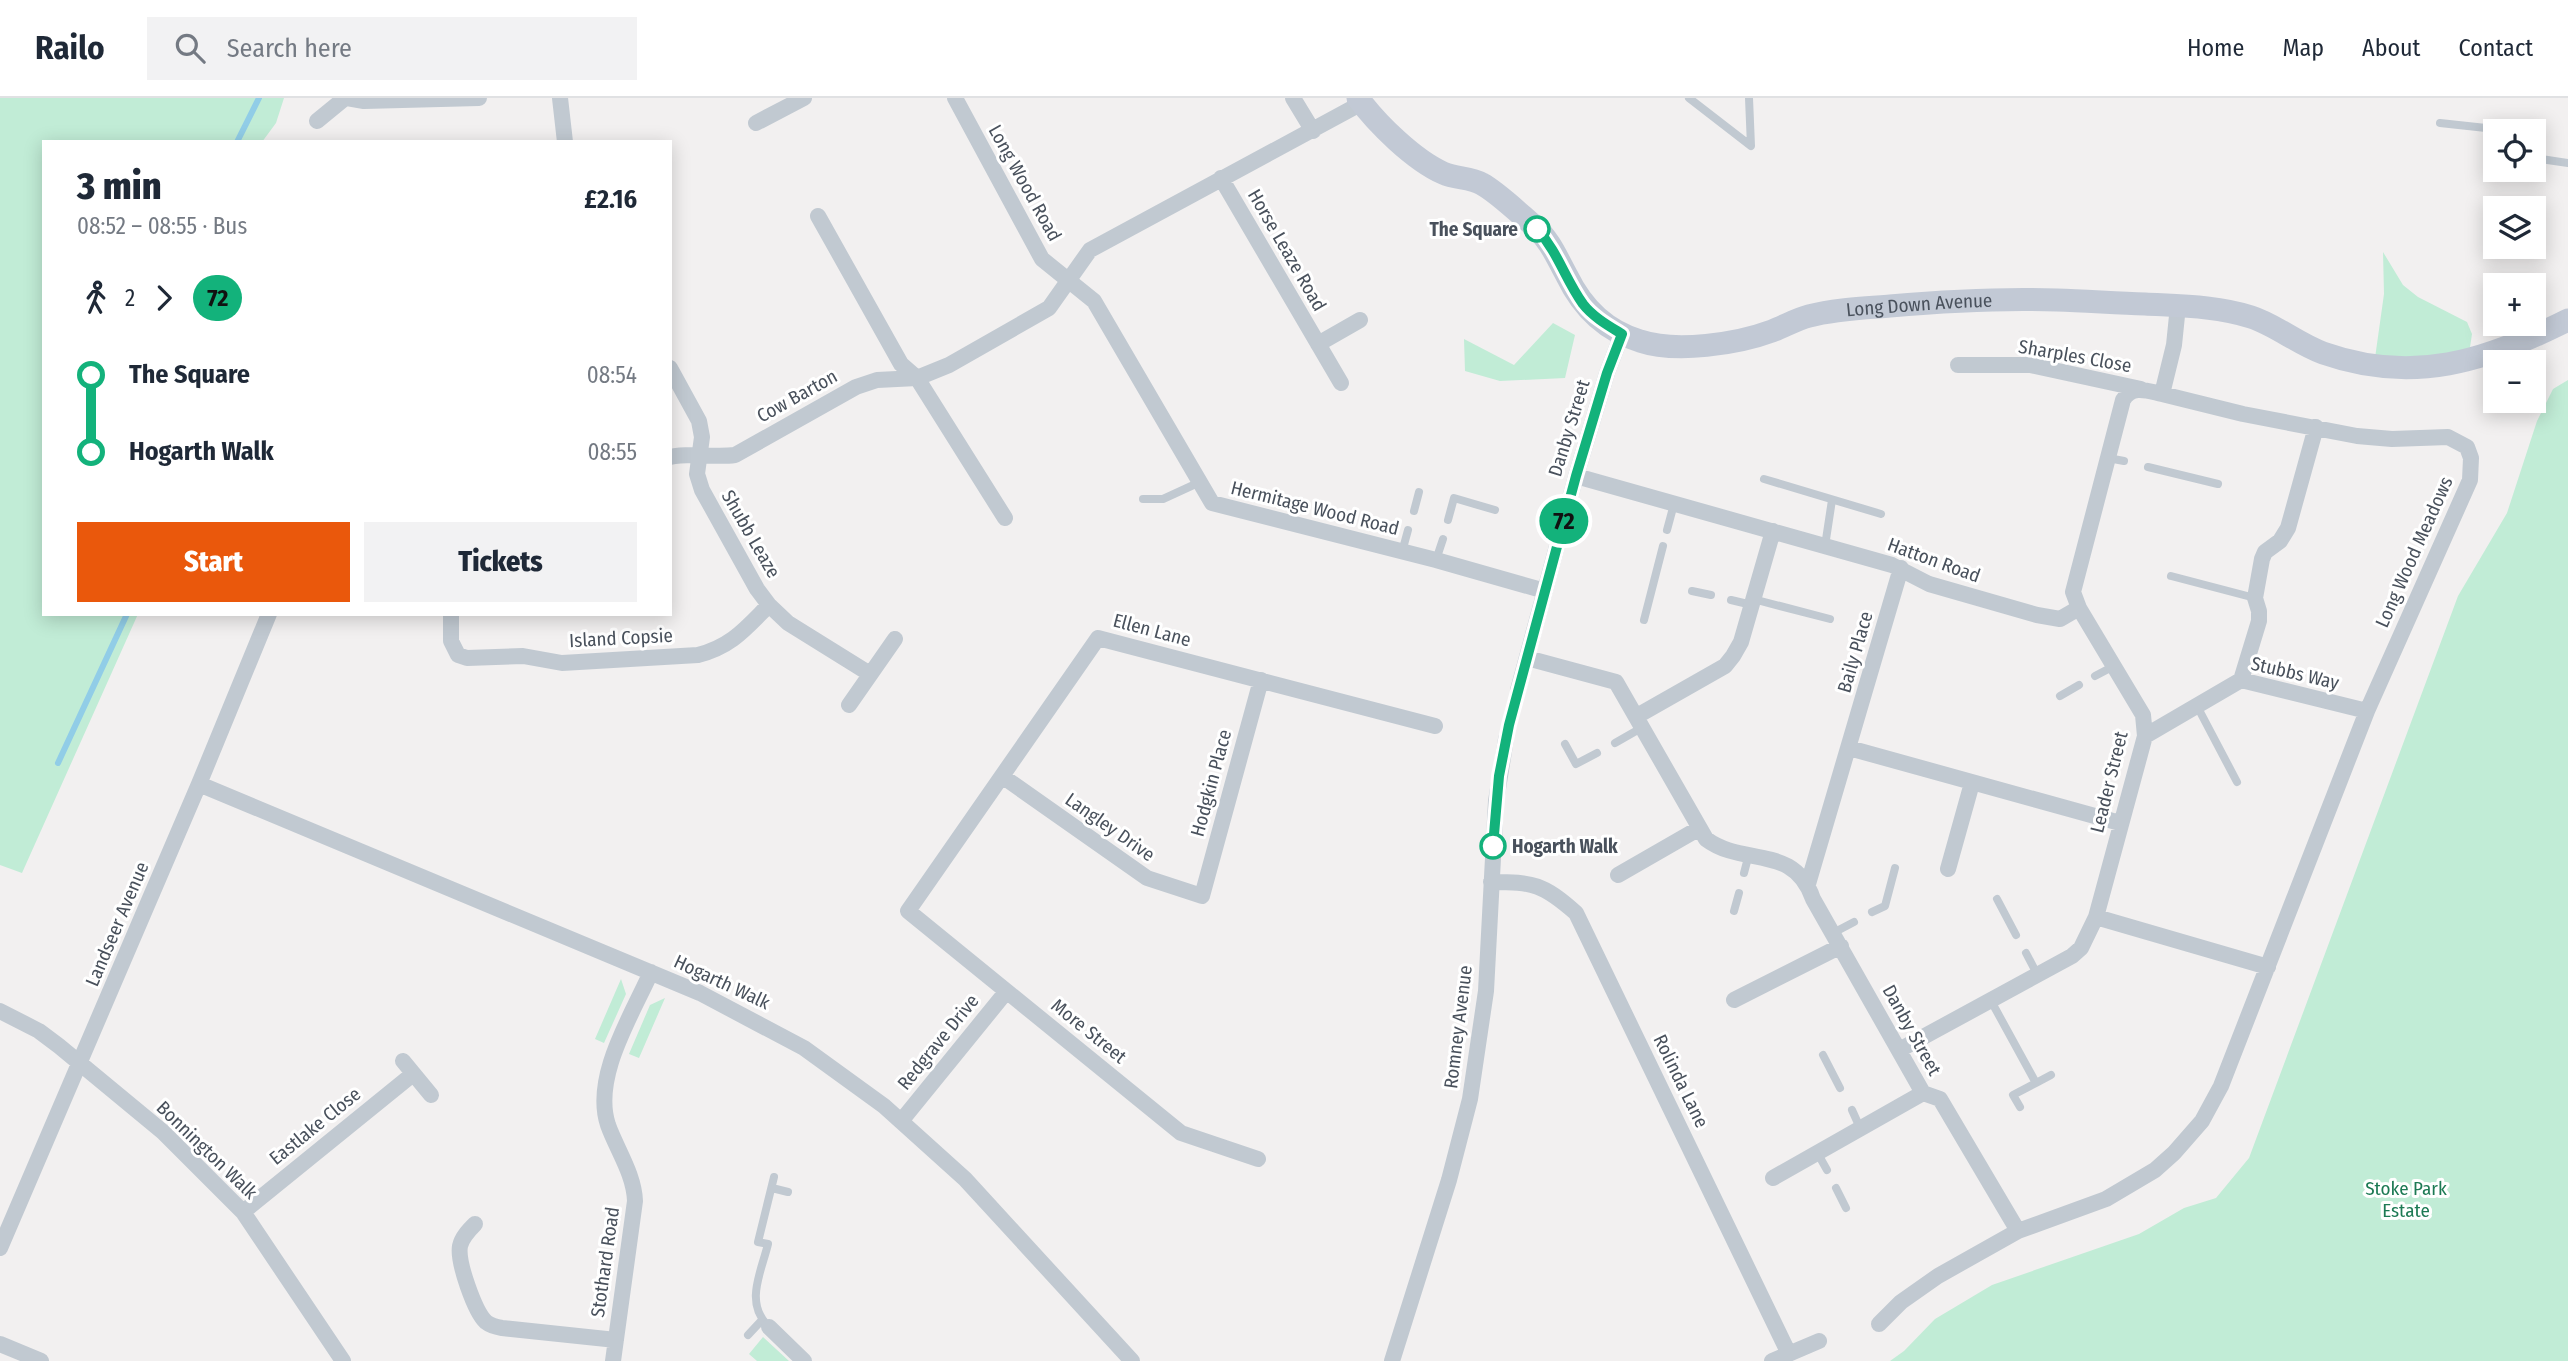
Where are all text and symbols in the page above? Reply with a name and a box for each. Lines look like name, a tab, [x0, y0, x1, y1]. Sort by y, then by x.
search box	[147, 17, 637, 80]
text: Railo	[35, 28, 105, 68]
icon: search	[171, 29, 209, 67]
text: Search here	[227, 33, 352, 64]
text: Home	[2187, 34, 2244, 62]
text: Map	[2282, 34, 2324, 62]
text: About	[2362, 34, 2420, 62]
text: Contact	[2458, 34, 2533, 62]
map controls	[2483, 119, 2546, 413]
button: locate	[2483, 119, 2546, 182]
street label: Long Wood Road	[984, 121, 1066, 245]
text: 3 min	[77, 163, 161, 209]
text: £2.16	[584, 184, 637, 215]
street label: Horse Leaze Road	[1243, 185, 1331, 315]
button: layers	[2483, 196, 2546, 259]
text: 08:52 – 08:55 · Bus	[77, 212, 247, 240]
marker: The Square	[1524, 216, 1550, 242]
place label: The Square	[1430, 218, 1518, 241]
button: +	[2483, 273, 2546, 336]
icon: walk	[77, 279, 115, 317]
icon: forward	[145, 279, 183, 317]
text: 2	[125, 284, 135, 312]
text: 72	[207, 284, 228, 312]
street label: Long Down Avenue	[1845, 288, 1993, 321]
street label: Sharples Close	[2017, 335, 2133, 377]
button: −	[2483, 350, 2546, 413]
text: The Square	[129, 359, 250, 390]
text: 08:54	[587, 361, 637, 389]
street label: Cow Barton	[753, 365, 841, 427]
street label: Danby Street	[1543, 376, 1595, 479]
text: Hogarth Walk	[129, 436, 274, 467]
text: 08:55	[588, 438, 637, 466]
street label: Long Wood Meadows	[2370, 473, 2458, 631]
street label: Hermitage Wood Road	[1228, 476, 1402, 540]
street label: Shubb Leaze	[717, 486, 785, 582]
line badge: 72	[1532, 498, 1596, 544]
text: 72	[1553, 507, 1575, 535]
button: Start	[77, 522, 350, 602]
button: Tickets	[364, 522, 637, 602]
street label: Hatton Road	[1885, 533, 1983, 587]
street label: Ellen Lane	[1111, 609, 1193, 651]
street label: Baily Place	[1832, 609, 1878, 695]
street label: Island Copsie	[569, 624, 673, 652]
street label: Stubbs Way	[2249, 652, 2342, 694]
street label: Hodgkin Place	[1186, 727, 1236, 839]
street label: Leader Street	[2085, 728, 2133, 835]
street label: Langley Drive	[1061, 788, 1159, 866]
marker: Hogarth Walk	[1480, 833, 1506, 859]
place label: Hogarth Walk	[1512, 835, 1618, 858]
street label: Landseer Avenue	[80, 858, 154, 990]
street label: Hogarth Walk	[670, 950, 774, 1014]
street label: Romney Avenue	[1439, 964, 1477, 1090]
street label: Danby Street	[1878, 981, 1947, 1080]
street label: Redgrave Drive	[893, 990, 983, 1094]
street label: More Street	[1047, 994, 1132, 1069]
street label: Rolinda Lane	[1649, 1031, 1713, 1131]
street label: Eastlake Close	[265, 1082, 365, 1170]
street label: Bonnington Walk	[152, 1096, 262, 1204]
park label: Stoke Park Estate	[2365, 1177, 2447, 1222]
street label: Stothard Road	[586, 1205, 624, 1319]

